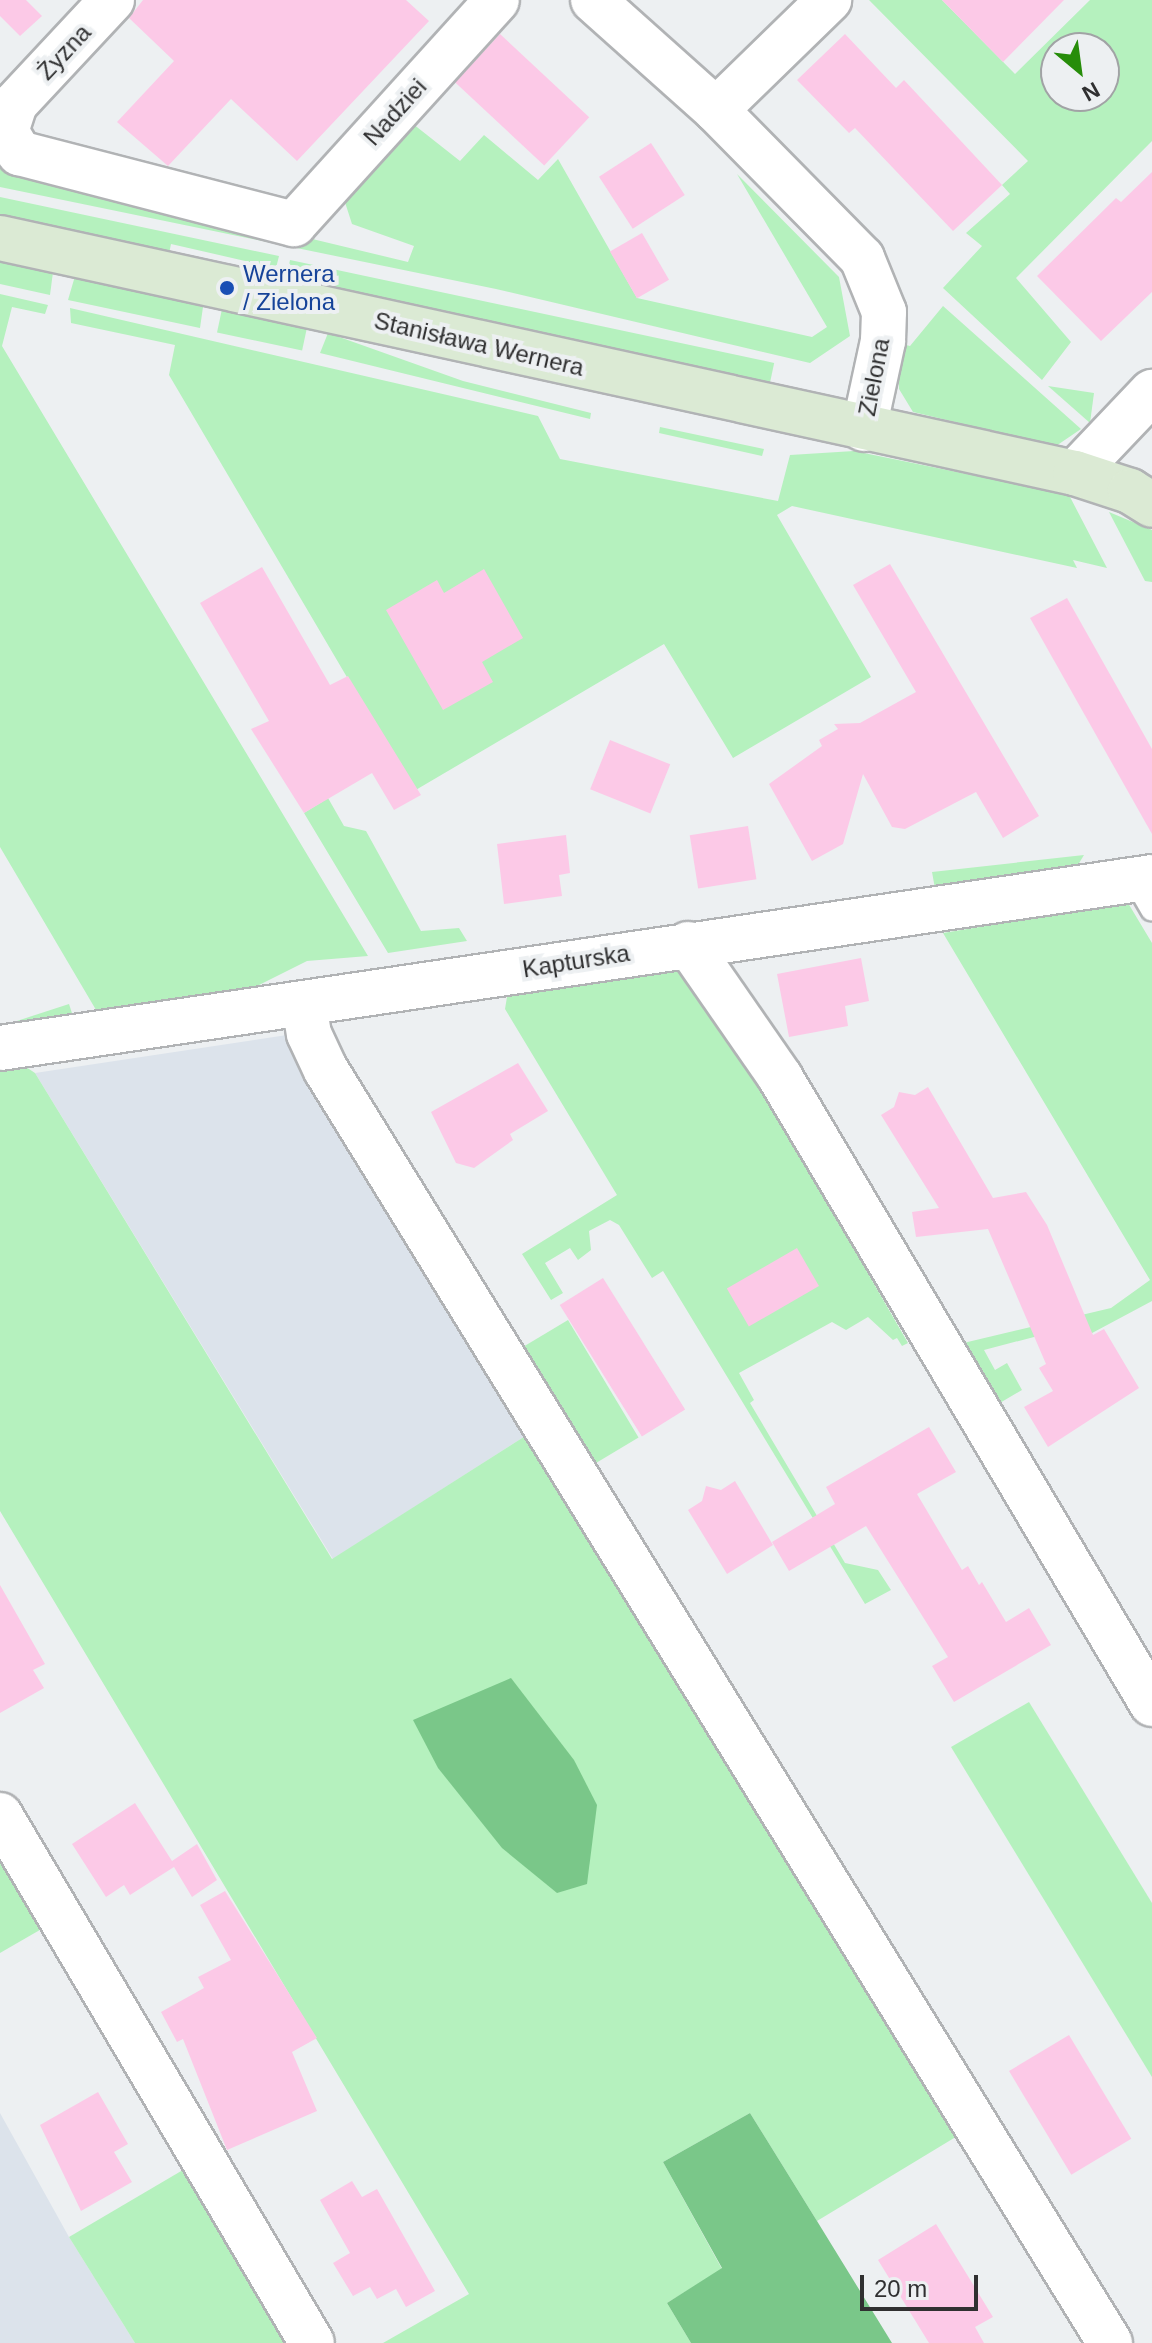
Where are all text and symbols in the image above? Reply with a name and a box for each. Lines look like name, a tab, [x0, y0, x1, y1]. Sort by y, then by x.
street label: Żyzna	[31, 18, 97, 86]
north arrow	[1040, 32, 1120, 112]
street label: Nadziei	[358, 73, 432, 151]
text: N	[1078, 77, 1104, 106]
place label: Wernera / Zielona	[243, 260, 335, 316]
marker: Wernera / Zielona	[218, 279, 236, 297]
street label: Stanisława Wernera	[371, 306, 587, 382]
street label: Zielona	[852, 336, 896, 418]
street label: Kapturska	[520, 938, 632, 984]
scale bar	[864, 2259, 982, 2309]
text: 20 m	[874, 2275, 927, 2302]

